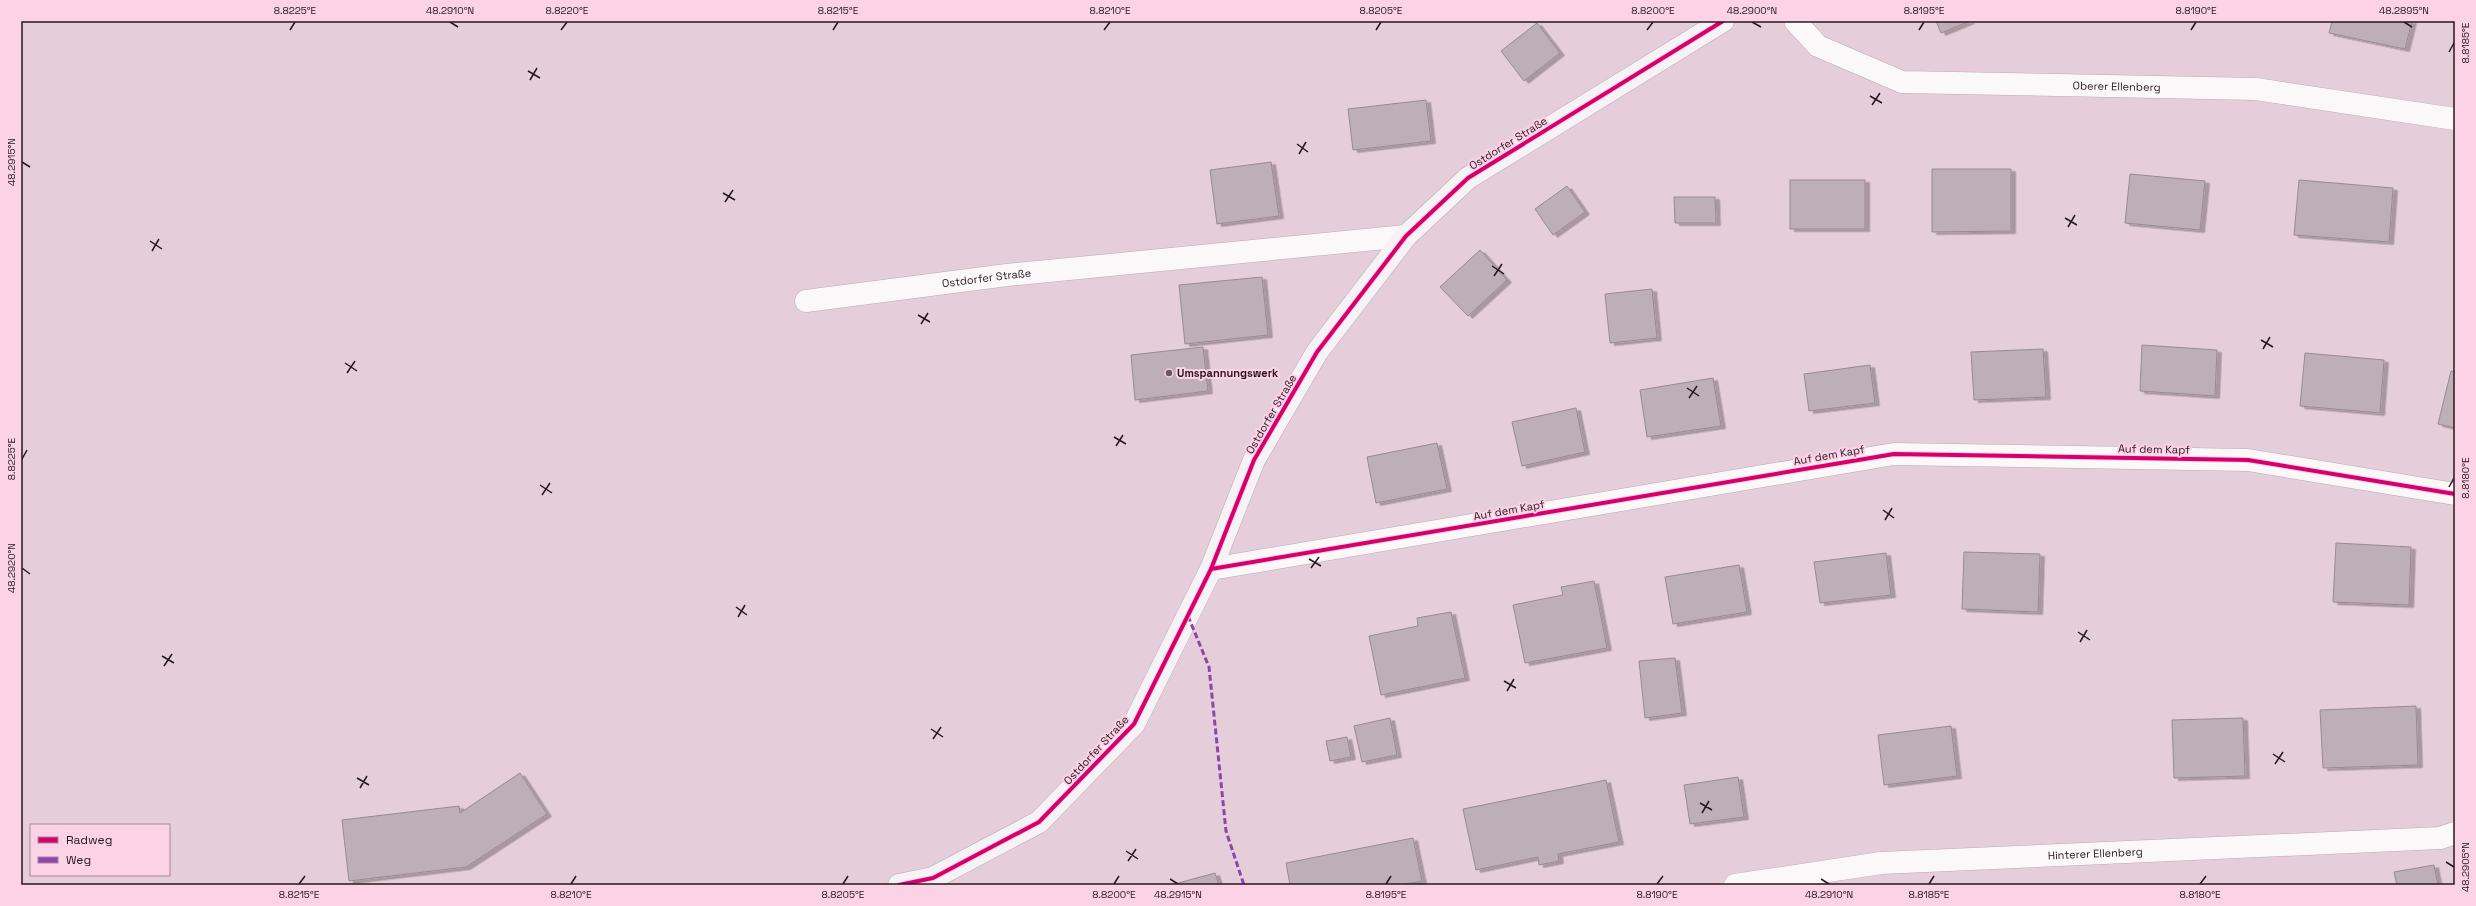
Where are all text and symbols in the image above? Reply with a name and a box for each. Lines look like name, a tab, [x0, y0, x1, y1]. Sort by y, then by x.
text: 8.8225°E	[274, 4, 317, 17]
text: 48.2910°N	[426, 4, 474, 17]
text: 8.8220°E	[546, 4, 589, 17]
text: 8.8215°E	[818, 4, 859, 17]
text: 8.8210°E	[1089, 4, 1131, 17]
text: 8.8205°E	[1360, 4, 1403, 17]
text: 8.8200°E	[1631, 4, 1675, 17]
text: 48.2900°N	[1727, 4, 1777, 17]
text: 8.8195°E	[1904, 4, 1945, 17]
text: 8.8190°E	[2175, 4, 2217, 17]
text: 48.2895°N	[2379, 4, 2429, 17]
text: 8.8185°E	[2459, 22, 2472, 63]
street label: Oberer Ellenberg	[2073, 78, 2161, 94]
street label: Ostdorfer Straße	[1466, 113, 1550, 173]
text: 48.2915°N	[5, 138, 18, 186]
street label: Ostdorfer Straße	[941, 266, 1032, 290]
place label: Umspannungswerk	[1177, 366, 1279, 380]
marker: Umspannungswerk	[1164, 368, 1174, 378]
street label: Ostdorfer Straße	[1243, 372, 1299, 456]
text: 8.8225°E	[5, 437, 18, 480]
street label: Auf dem Kapf	[2118, 441, 2190, 457]
street label: Auf dem Kapf	[1792, 442, 1866, 468]
text: 8.8180°E	[2459, 457, 2472, 499]
street label: Auf dem Kapf	[1472, 497, 1546, 523]
text: 48.2920°N	[5, 543, 18, 593]
street label: Ostdorfer Straße	[1060, 712, 1132, 788]
legend	[30, 824, 170, 876]
text: Radweg	[66, 832, 112, 848]
text: 48.2905°N	[2459, 842, 2472, 892]
street label: Hinterer Ellenberg	[2047, 844, 2143, 863]
text: Weg	[66, 852, 91, 868]
text: 8.8215°E	[279, 888, 320, 901]
text: 8.8210°E	[550, 888, 592, 901]
text: 8.8205°E	[822, 888, 865, 901]
text: 8.8200°E	[1092, 888, 1136, 901]
text: 48.2915°N	[1154, 888, 1202, 901]
text: 8.8195°E	[1366, 888, 1407, 901]
text: 8.8190°E	[1636, 888, 1678, 901]
text: 48.2910°N	[1805, 888, 1853, 901]
text: 8.8185°E	[1909, 888, 1950, 901]
text: 8.8180°E	[2179, 888, 2221, 901]

